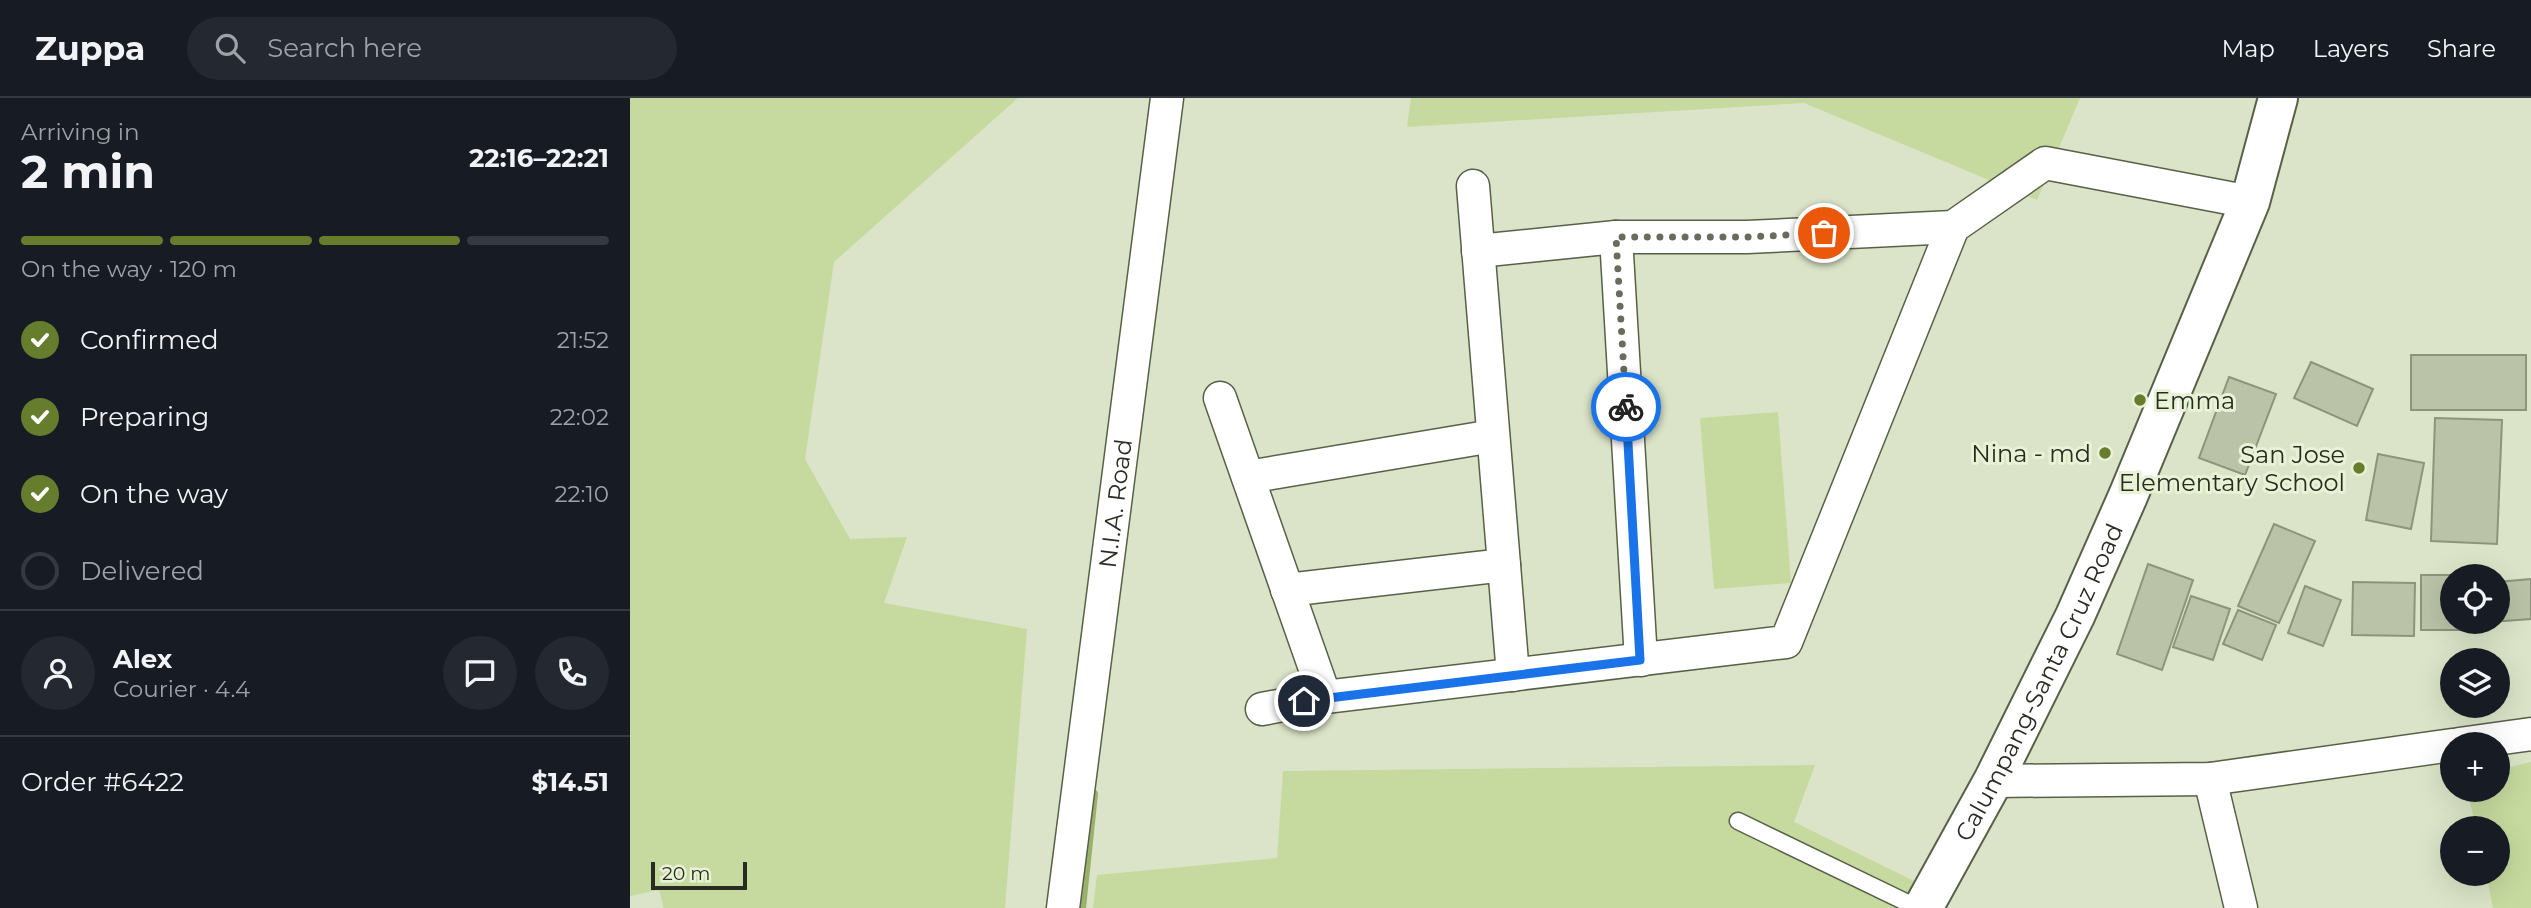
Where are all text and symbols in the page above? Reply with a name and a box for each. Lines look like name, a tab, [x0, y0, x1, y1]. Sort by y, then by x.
search box	[187, 17, 677, 80]
text: Zuppa	[35, 28, 145, 68]
icon: search	[211, 29, 249, 67]
text: Search here	[267, 32, 422, 64]
text: Map	[2221, 34, 2275, 63]
text: Layers	[2313, 34, 2389, 63]
text: Share	[2427, 34, 2496, 63]
text: Arriving in	[21, 118, 140, 146]
text: 22:16–22:21	[469, 142, 609, 174]
text: 2 min	[21, 143, 155, 200]
pin	[1794, 203, 1854, 263]
icon: bag	[1805, 214, 1843, 252]
text: On the way · 120 m	[21, 255, 237, 283]
icon: check	[21, 321, 59, 359]
text: Confirmed	[80, 324, 219, 356]
text: 21:52	[557, 326, 609, 354]
courier	[1591, 372, 1661, 442]
place label: Emma	[2154, 386, 2235, 415]
icon: bike	[1607, 388, 1645, 426]
marker: Emma	[2132, 392, 2148, 408]
icon: check	[21, 398, 59, 436]
text: Preparing	[80, 401, 209, 433]
text: 22:02	[550, 403, 609, 431]
street label: N.I.A. Road	[1092, 437, 1138, 570]
place label: Nina - md	[1971, 439, 2091, 468]
place label: San Jose Elementary School	[2119, 440, 2345, 497]
marker: Nina - md	[2097, 445, 2113, 461]
marker: San Jose Elementary School	[2351, 460, 2367, 476]
icon: check	[21, 475, 59, 513]
text: On the way	[80, 478, 228, 510]
text: 22:10	[554, 480, 609, 508]
street label: Calumpang-Santa Cruz Road	[1948, 519, 2129, 846]
text: Delivered	[80, 555, 204, 587]
map controls	[2440, 564, 2510, 886]
button: locate	[2440, 564, 2510, 634]
button: person	[21, 636, 95, 710]
button: chat	[443, 636, 517, 710]
button: phone	[535, 636, 609, 710]
text: Alex	[113, 643, 172, 675]
button: layers	[2440, 648, 2510, 718]
pin	[1274, 671, 1334, 731]
text: Courier · 4.4	[113, 675, 250, 703]
icon: home	[1285, 682, 1323, 720]
button: +	[2440, 732, 2510, 802]
text: Order #6422	[21, 766, 184, 798]
text: $14.51	[532, 766, 609, 798]
button: −	[2440, 816, 2510, 886]
scale bar	[651, 859, 747, 891]
text: 20 m	[662, 862, 710, 885]

